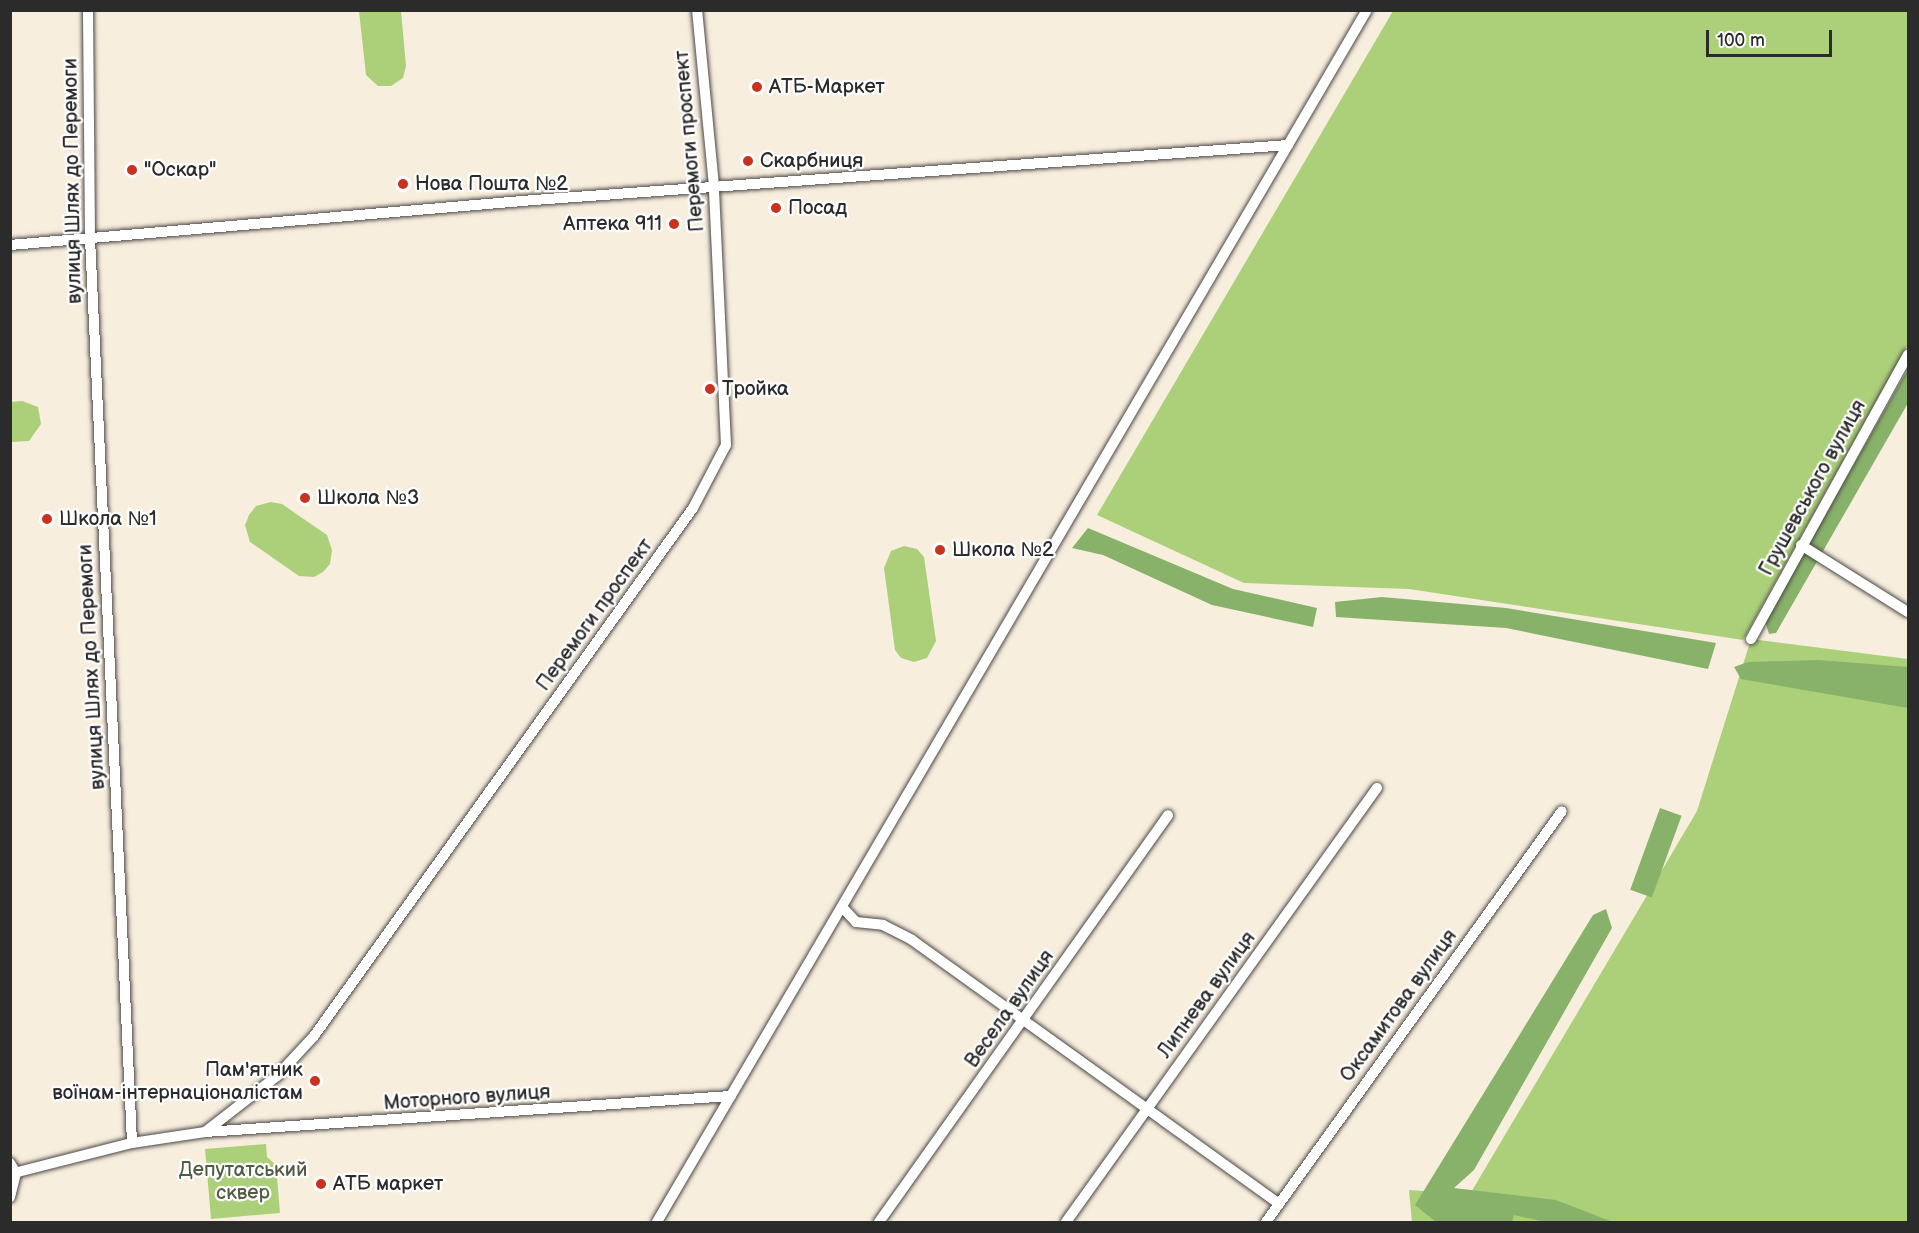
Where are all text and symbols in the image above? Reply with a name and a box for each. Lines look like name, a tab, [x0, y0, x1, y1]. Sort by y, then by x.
scale bar	[1709, 18, 1835, 56]
text: 100 m	[1717, 30, 1765, 51]
street label: Перемоги проспект	[670, 49, 710, 233]
street label: вулиця Шлях до Перемоги	[59, 58, 87, 304]
place label: АТБ-Маркет	[769, 75, 885, 99]
marker: АТБ-Маркет	[750, 80, 764, 94]
place label: Скарбниця	[760, 149, 863, 173]
marker: Скарбниця	[741, 154, 755, 168]
place label: "Оскар"	[144, 158, 217, 182]
marker: "Оскар"	[125, 163, 139, 177]
place label: Нова Пошта №2	[415, 172, 568, 196]
marker: Нова Пошта №2	[396, 177, 410, 191]
place label: Посад	[788, 196, 847, 220]
marker: Посад	[769, 201, 783, 215]
place label: Аптека 911	[563, 212, 662, 236]
marker: Аптека 911	[667, 217, 681, 231]
place label: Тройка	[722, 377, 789, 401]
marker: Тройка	[703, 382, 717, 396]
street label: Грушевського вулиця	[1755, 396, 1871, 580]
place label: Школа №3	[317, 486, 419, 510]
marker: Школа №3	[298, 491, 312, 505]
place label: Школа №1	[59, 507, 157, 531]
marker: Школа №1	[40, 512, 54, 526]
street label: Перемоги проспект	[532, 534, 658, 696]
place label: Школа №2	[952, 538, 1054, 562]
marker: Школа №2	[933, 543, 947, 557]
street label: вулиця Шлях до Перемоги	[74, 544, 110, 790]
street label: Оксамитова вулиця	[1336, 925, 1462, 1087]
street label: Липнева вулиця	[1153, 927, 1261, 1063]
street label: Весела вулиця	[960, 945, 1060, 1073]
place label: Пам'ятник воїнам-інтернаціоналістам	[52, 1058, 303, 1105]
marker: Пам'ятник воїнам-інтернаціоналістам	[308, 1074, 322, 1088]
street label: Моторного вулиця	[383, 1080, 551, 1116]
park label: Депутатський сквер	[179, 1158, 307, 1205]
place label: АТБ маркет	[333, 1172, 443, 1196]
marker: АТБ маркет	[314, 1177, 328, 1191]

